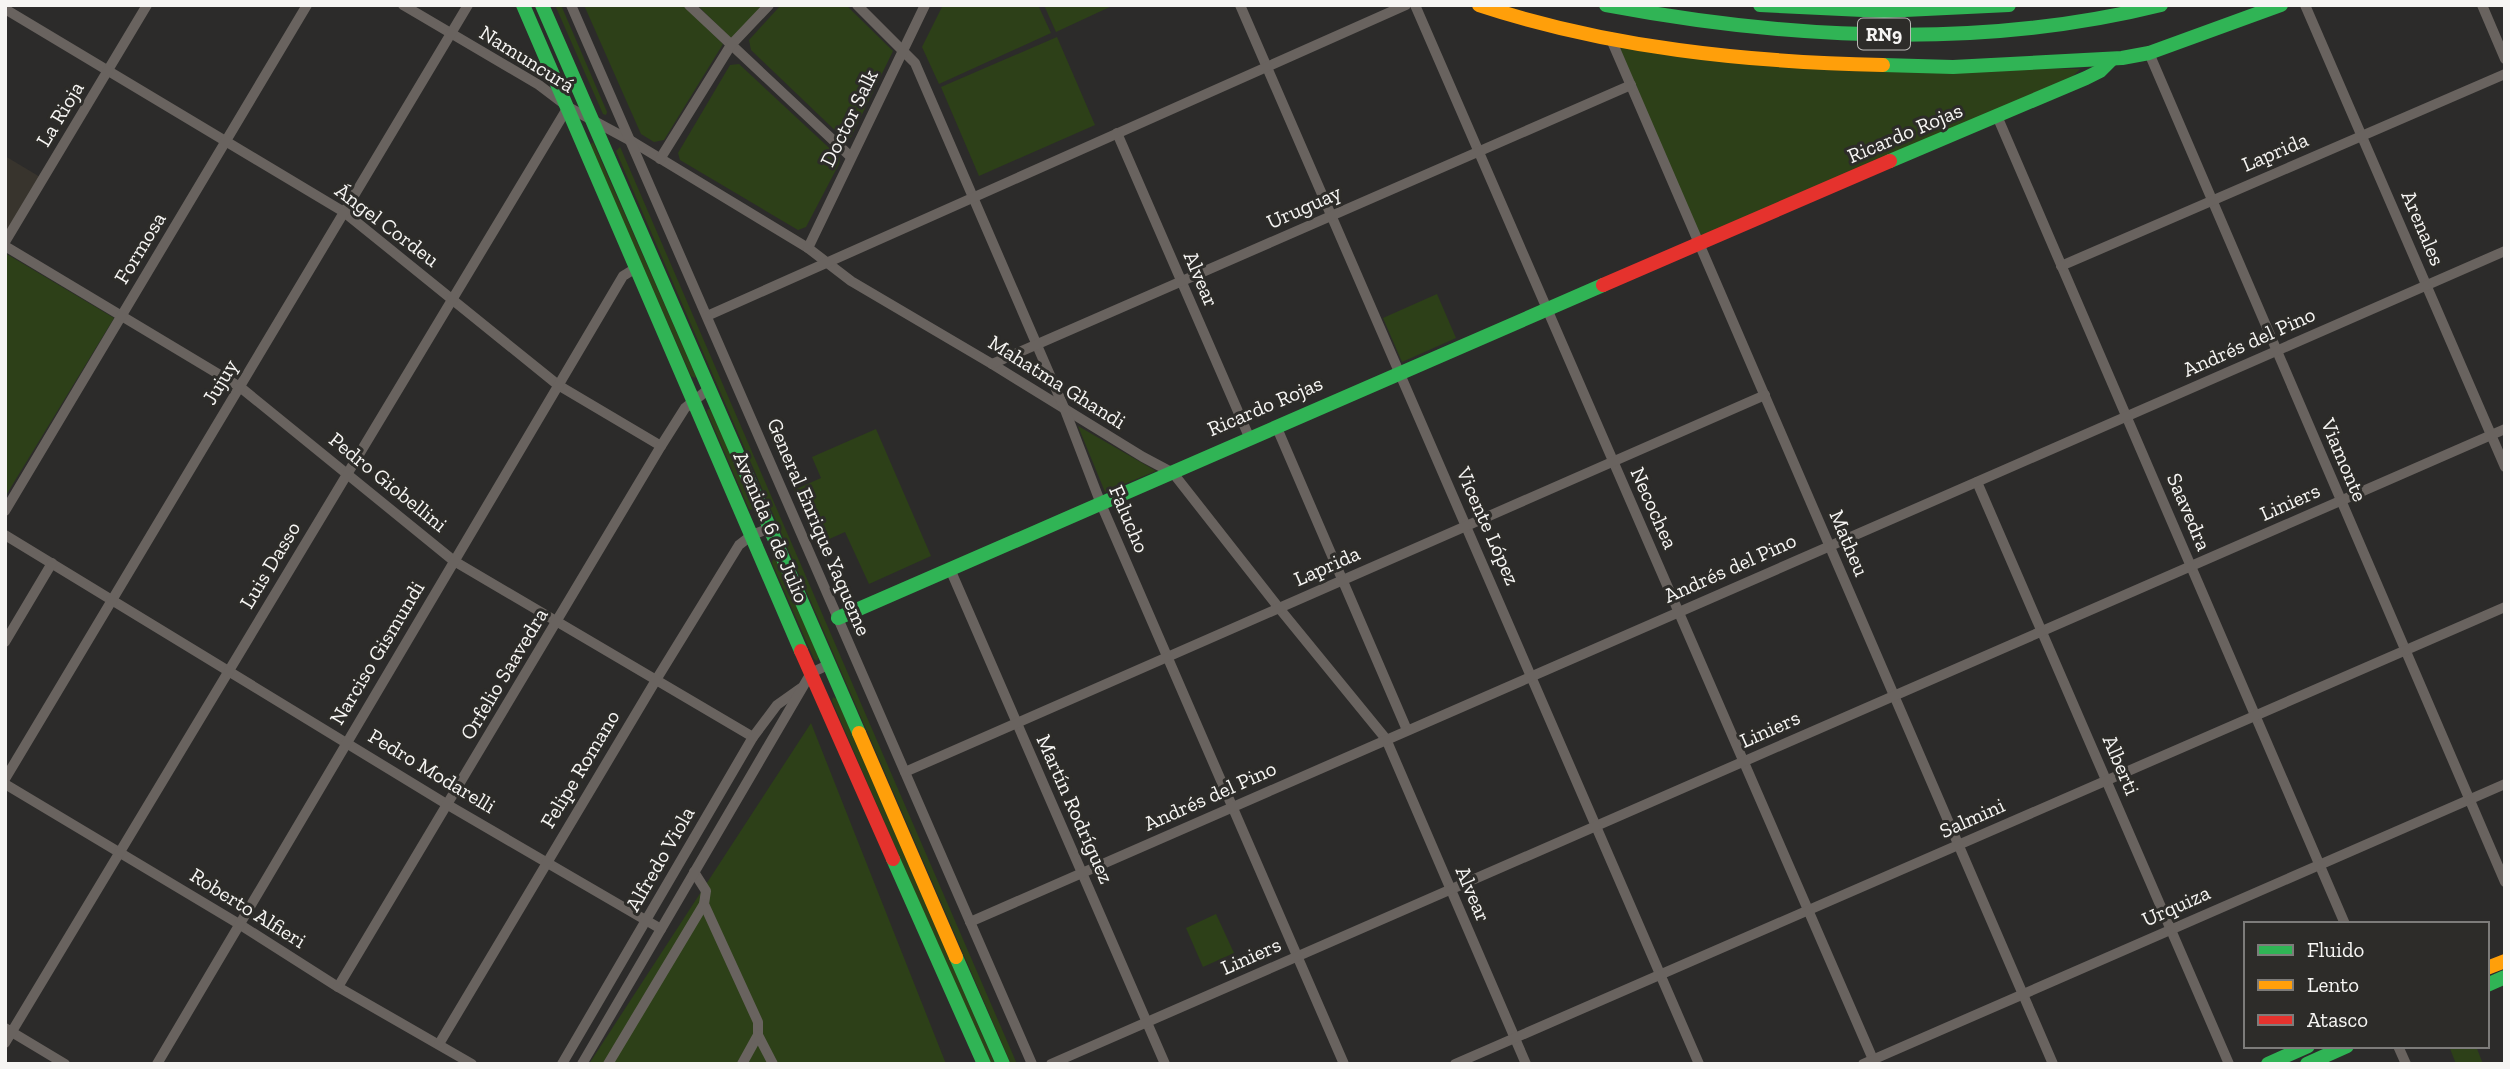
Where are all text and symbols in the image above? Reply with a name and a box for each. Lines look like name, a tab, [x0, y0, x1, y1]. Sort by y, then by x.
road number: RN9	[1858, 18, 1910, 50]
street label: Namuncurá	[475, 19, 579, 98]
street label: Doctor Salk	[814, 65, 883, 170]
street label: La Rioja	[30, 77, 90, 151]
street label: Ricardo Rojas	[1843, 97, 1967, 169]
street label: Laprida	[2238, 126, 2312, 177]
street label: Ángel Cordeu	[330, 177, 444, 272]
street label: Uruguay	[1263, 179, 1345, 234]
street label: Arenales	[2396, 186, 2450, 269]
street label: Formosa	[108, 207, 171, 288]
street label: Alvear	[1179, 247, 1224, 310]
street label: Andrés del Pino	[2179, 301, 2319, 382]
street label: Mahatma Ghandi	[984, 329, 1131, 434]
street label: Jujuy	[196, 354, 244, 409]
street label: Ricardo Rojas	[1203, 370, 1327, 442]
street label: General Enrique Yaqueme	[762, 414, 877, 640]
street label: Viamonte	[2315, 414, 2373, 505]
street label: Pedro Giobellini	[324, 426, 452, 537]
street label: Avenida 6 de Julio	[728, 447, 815, 606]
street label: Vicente López	[1451, 462, 1526, 589]
street label: Necochea	[1625, 463, 1684, 553]
street label: Saavedra	[2162, 469, 2217, 554]
street label: Liniers	[2256, 477, 2324, 526]
street label: Falucho	[1104, 481, 1155, 556]
street label: Matheu	[1824, 506, 1875, 580]
street label: Luis Dasso	[234, 517, 305, 613]
street label: Andrés del Pino	[1660, 527, 1800, 608]
street label: Laprida	[1290, 540, 1364, 591]
street label: Narciso Gismundi	[324, 576, 429, 729]
street label: Orfelio Saavedra	[454, 603, 553, 744]
street label: Liniers	[1736, 704, 1804, 753]
street label: Felipe Romano	[535, 705, 625, 832]
street label: Pedro Modarelli	[364, 723, 500, 818]
street label: Martín Rodríguez	[1031, 730, 1120, 887]
street label: Alberti	[2098, 731, 2145, 799]
street label: Andrés del Pino	[1140, 755, 1280, 836]
street label: Salmini	[1935, 792, 2008, 843]
street label: Alfredo Viola	[620, 802, 700, 915]
street label: Roberto Alfieri	[186, 862, 311, 953]
street label: Alvear	[1451, 862, 1496, 925]
street label: Urquiza	[2138, 879, 2214, 932]
legend	[2244, 922, 2489, 1048]
street label: Liniers	[1217, 931, 1285, 980]
text: Fluido	[2307, 937, 2364, 962]
text: Lento	[2307, 972, 2359, 997]
text: Atasco	[2307, 1007, 2368, 1032]

